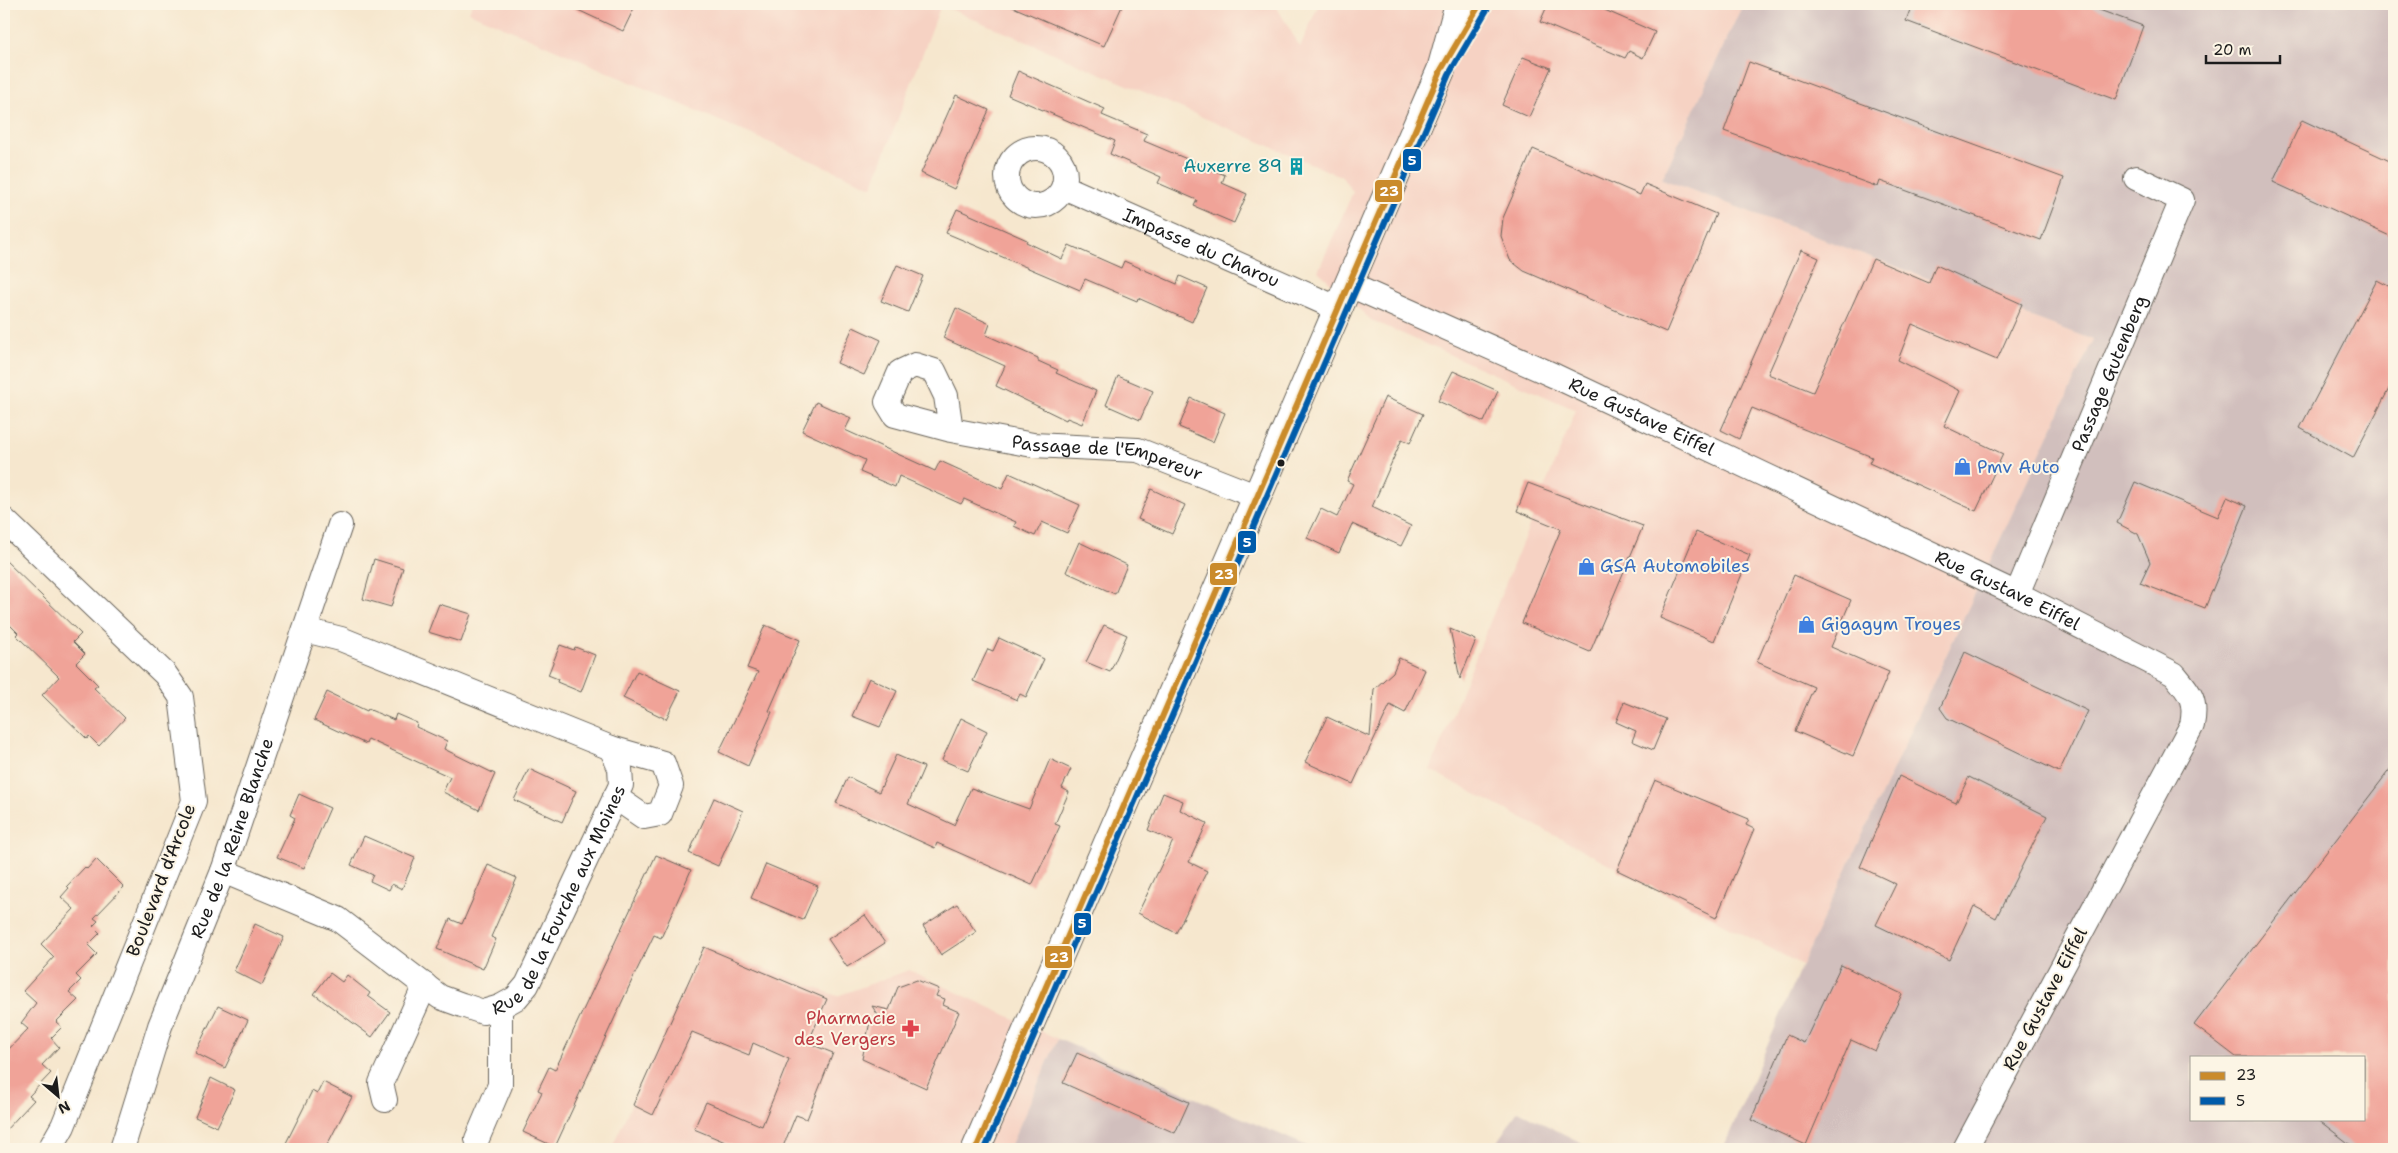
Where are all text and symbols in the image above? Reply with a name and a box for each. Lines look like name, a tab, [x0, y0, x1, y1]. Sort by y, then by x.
scale bar	[2206, 32, 2279, 64]
text: 20 m	[2213, 40, 2252, 60]
line badge: 5	[1402, 148, 1422, 172]
text: 5	[1408, 151, 1417, 169]
place label: Auxerre 89	[1183, 154, 1282, 178]
building icon: Auxerre 89	[1286, 156, 1306, 176]
line badge: 23	[1374, 179, 1403, 203]
text: 23	[1379, 182, 1399, 200]
street label: Impasse du Charou	[1119, 203, 1283, 293]
street label: Passage Gutenberg	[2066, 292, 2153, 456]
street label: Rue Gustave Eiffel	[1565, 372, 1719, 462]
street label: Passage de l'Empereur	[1010, 429, 1206, 486]
place label: Pmv Auto	[1977, 455, 2060, 479]
shop icon: Pmv Auto	[1953, 457, 1973, 477]
unlabelled marker	[1276, 458, 1286, 468]
line badge: 5	[1237, 530, 1257, 554]
text: 5	[1243, 533, 1252, 551]
street label: Rue Gustave Eiffel	[1931, 545, 2085, 636]
place label: GSA Automobiles	[1600, 554, 1750, 578]
shop icon: GSA Automobiles	[1576, 556, 1596, 576]
line badge: 23	[1209, 562, 1238, 586]
text: 23	[1214, 565, 1234, 583]
place label: Gigagym Troyes	[1821, 612, 1961, 636]
shop icon: Gigagym Troyes	[1797, 614, 1817, 634]
street label: Rue de la Reine Blanche	[185, 735, 279, 942]
street label: Rue de la Fourche aux Moines	[489, 781, 631, 1021]
street label: Boulevard d'Arcole	[121, 800, 201, 960]
line badge: 5	[1073, 912, 1092, 936]
text: 5	[1078, 914, 1087, 932]
street label: Rue Gustave Eiffel	[1997, 923, 2093, 1075]
line badge: 23	[1044, 945, 1073, 969]
text: 23	[1049, 948, 1069, 966]
place label: Pharmacie des Vergers	[794, 1006, 896, 1051]
pharmacy icon: Pharmacie des Vergers	[900, 1018, 920, 1038]
legend	[2190, 1056, 2366, 1120]
text: 23	[2236, 1065, 2256, 1085]
north arrow	[32, 1070, 82, 1120]
text: 5	[2236, 1091, 2245, 1111]
text: N	[55, 1097, 73, 1118]

